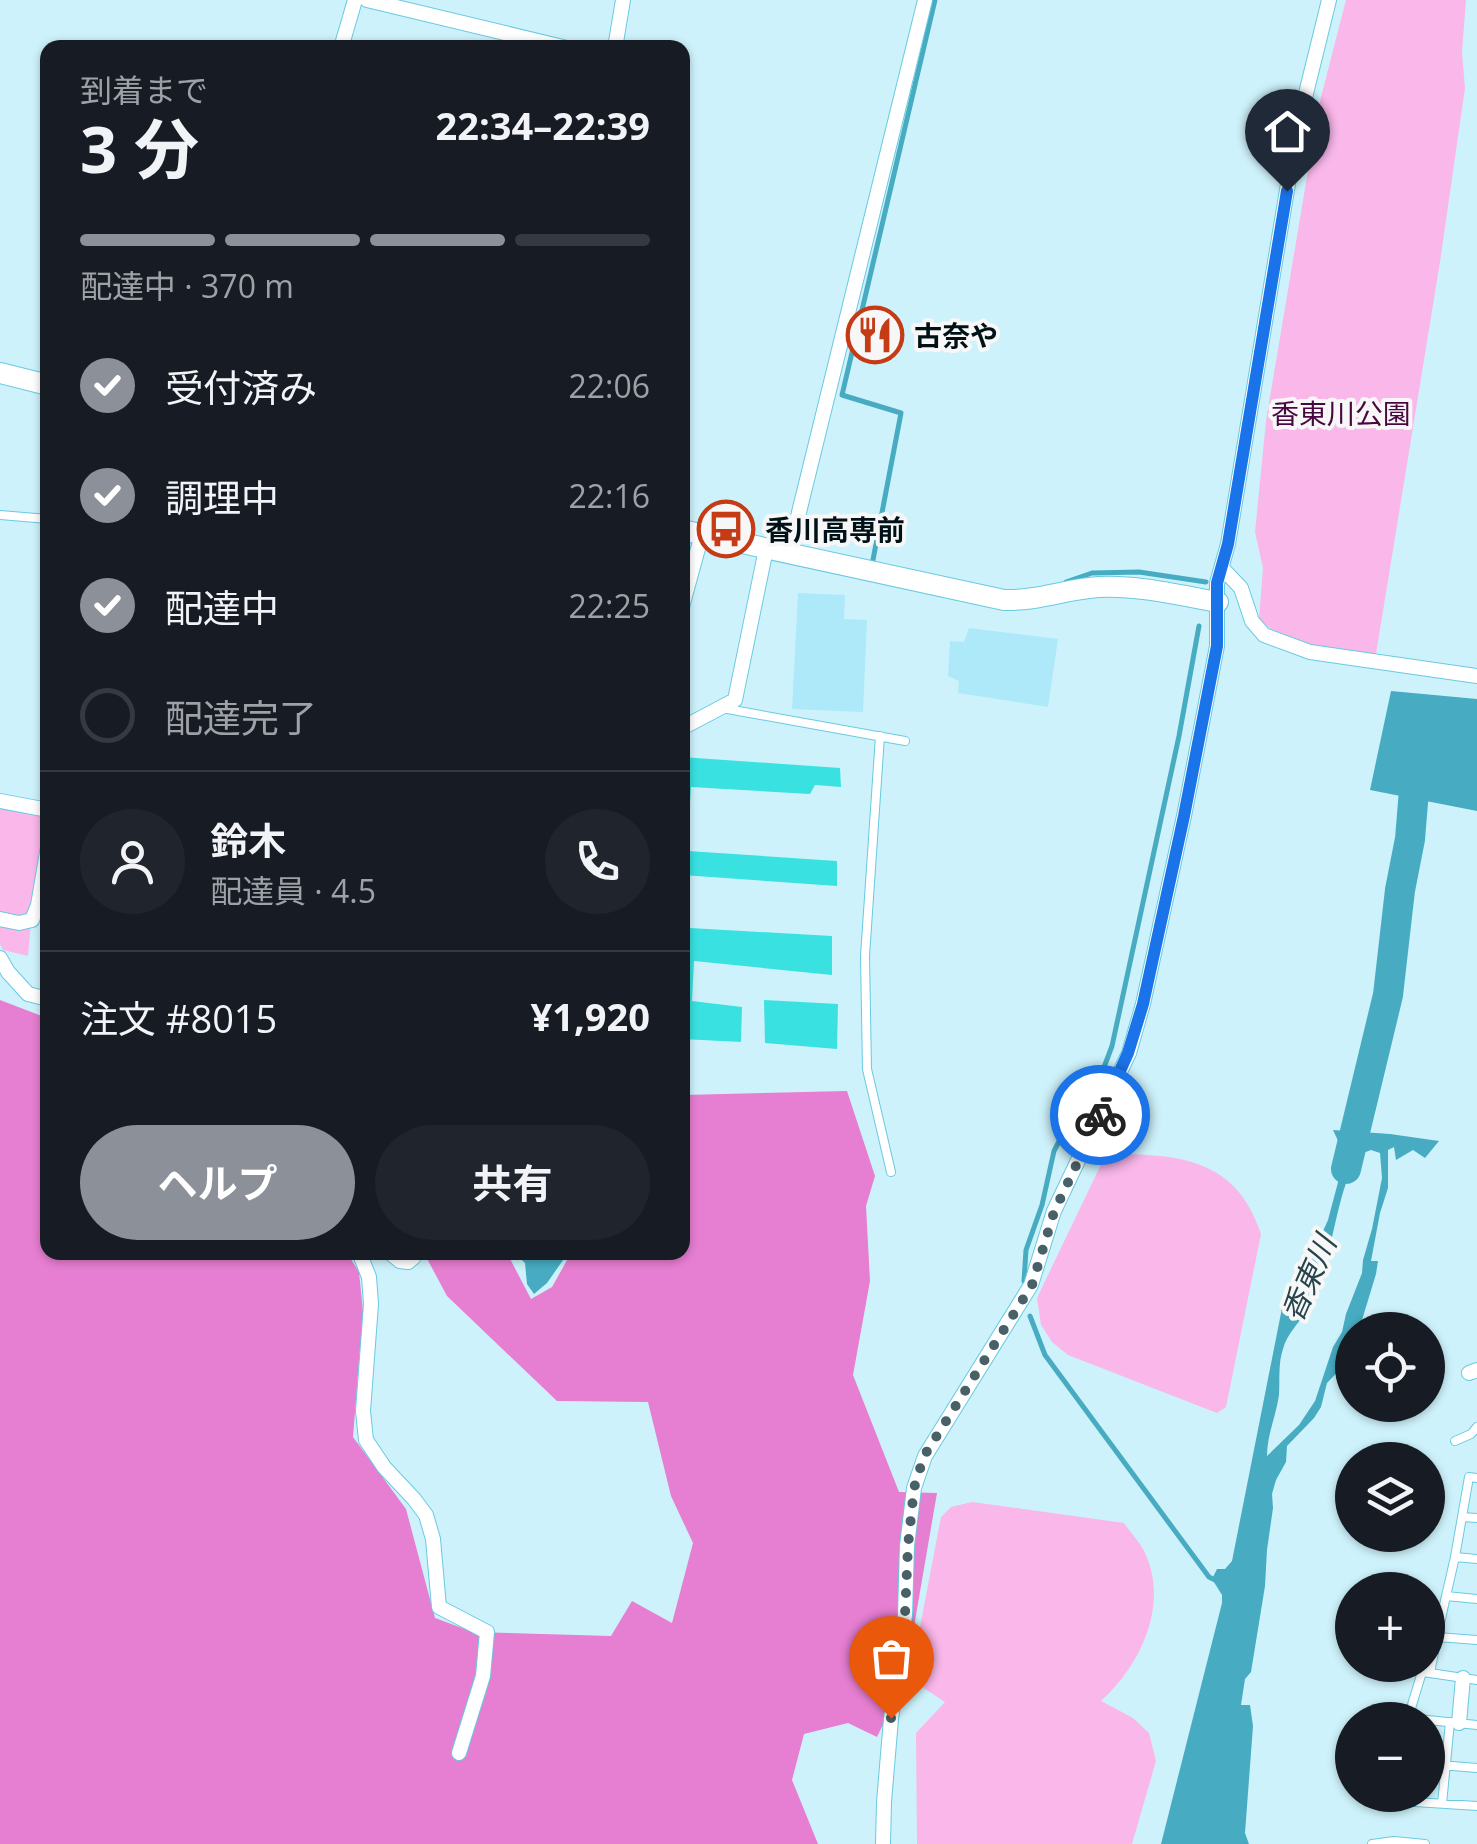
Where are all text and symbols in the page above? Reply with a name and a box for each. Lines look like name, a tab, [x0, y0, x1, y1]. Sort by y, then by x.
text: 到着まで	[80, 68, 208, 111]
pin	[1245, 89, 1330, 192]
text: 22:34–22:39	[436, 99, 650, 151]
text: 3 分	[80, 104, 199, 192]
icon: home	[1260, 104, 1315, 159]
text: 配達中 · 370 m	[80, 264, 294, 307]
restaurant icon: 古奈や	[845, 305, 905, 365]
place label: 古奈や	[914, 316, 998, 354]
icon: check	[80, 358, 135, 413]
text: 受付済み	[165, 361, 317, 413]
text: 22:06	[568, 364, 650, 407]
park label: 香東川公園	[1271, 394, 1411, 432]
icon: check	[80, 468, 135, 523]
text: 調理中	[165, 471, 279, 523]
text: 22:16	[568, 474, 650, 517]
bus stop icon: 香川高専前	[696, 499, 756, 559]
place label: 香川高専前	[765, 510, 905, 548]
icon: check	[80, 578, 135, 633]
text: 配達中	[165, 581, 279, 633]
text: 22:25	[568, 584, 650, 627]
text: 配達完了	[165, 691, 317, 743]
button: person	[80, 809, 185, 914]
button: phone	[545, 809, 650, 914]
text: 鈴木	[210, 814, 286, 866]
text: 配達員 · 4.5	[210, 869, 376, 912]
text: ¥1,920	[531, 990, 650, 1042]
text: 注文 #8015	[80, 992, 277, 1044]
courier	[1050, 1065, 1150, 1165]
icon: bike	[1073, 1088, 1128, 1143]
button: ヘルプ	[80, 1125, 355, 1240]
button: 共有	[375, 1125, 650, 1240]
water label: 香東川	[1271, 1226, 1346, 1327]
map controls	[1335, 1312, 1445, 1812]
button: locate	[1335, 1312, 1445, 1422]
button: layers	[1335, 1442, 1445, 1552]
button: +	[1335, 1572, 1445, 1682]
pin	[849, 1616, 934, 1719]
icon: bag	[864, 1631, 919, 1686]
button: −	[1335, 1702, 1445, 1812]

